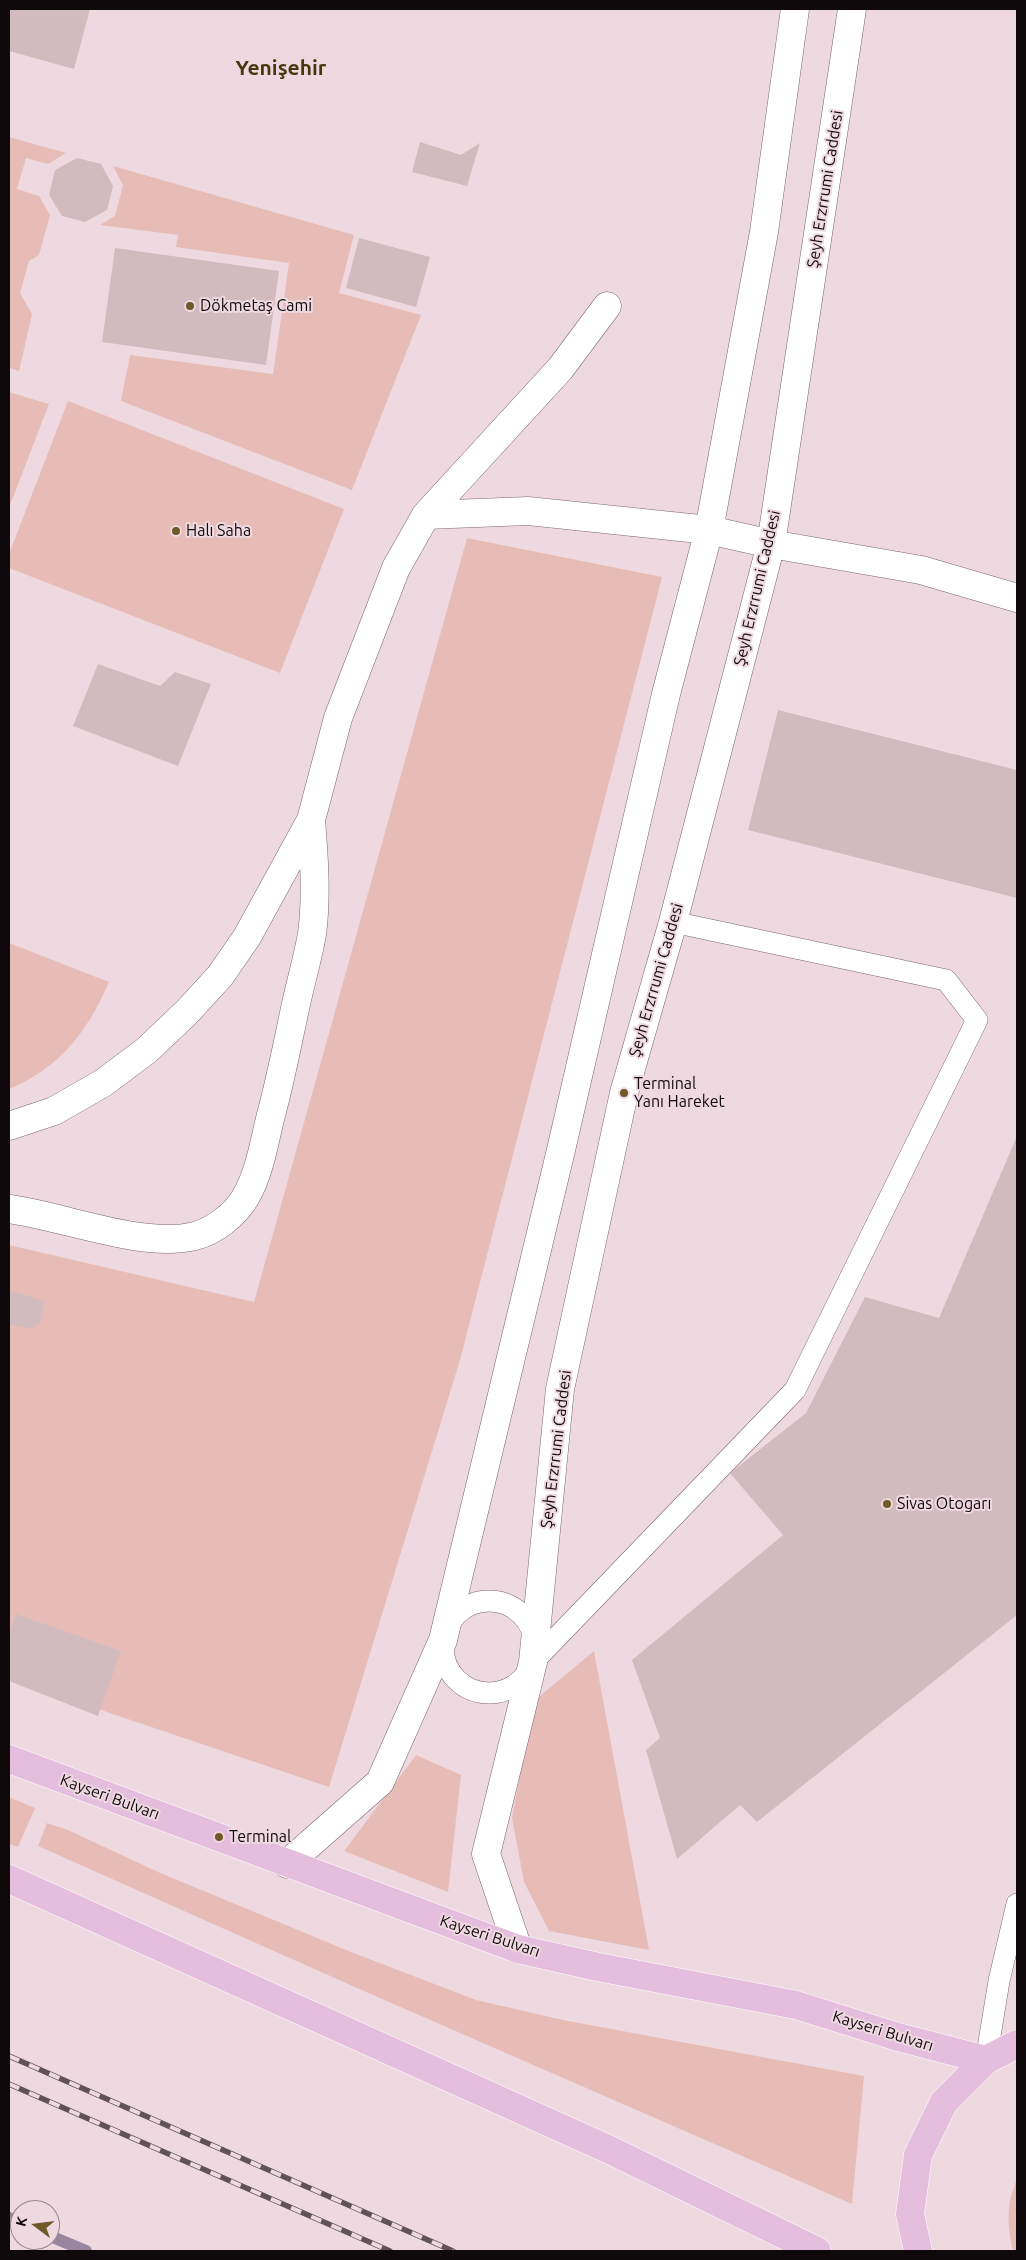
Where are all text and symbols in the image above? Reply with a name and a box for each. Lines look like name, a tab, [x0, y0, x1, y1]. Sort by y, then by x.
district label: Yenişehir	[236, 55, 326, 81]
street label: Şeyh Erzrrumi Caddesi	[803, 109, 847, 269]
place label: Dökmetaş Cami	[200, 296, 312, 316]
marker: Dökmetaş Cami	[184, 300, 196, 312]
street label: Şeyh Erzrrumi Caddesi	[730, 508, 784, 668]
place label: Halı Saha	[186, 521, 251, 541]
marker: Halı Saha	[170, 525, 182, 537]
street label: Şeyh Erzrrumi Caddesi	[625, 901, 687, 1059]
place label: Terminal Yanı Hareket	[634, 1074, 725, 1112]
marker: Terminal Yanı Hareket	[618, 1087, 630, 1099]
street label: Şeyh Erzrrumi Caddesi	[537, 1369, 575, 1529]
place label: Sivas Otogarı	[897, 1494, 991, 1514]
marker: Sivas Otogarı	[881, 1498, 893, 1510]
street label: Kayseri Bulvarı	[58, 1770, 162, 1824]
place label: Terminal	[229, 1827, 291, 1847]
marker: Terminal	[213, 1831, 225, 1843]
street label: Kayseri Bulvarı	[437, 1911, 543, 1961]
street label: Kayseri Bulvarı	[830, 2007, 936, 2055]
north arrow	[10, 2200, 60, 2250]
text: K	[13, 2215, 30, 2228]

